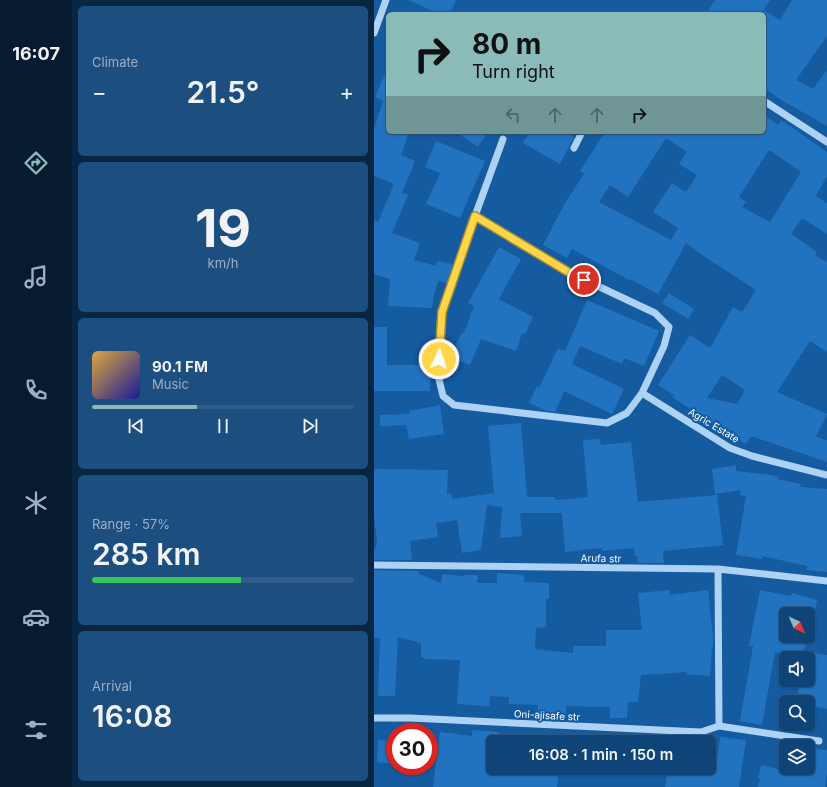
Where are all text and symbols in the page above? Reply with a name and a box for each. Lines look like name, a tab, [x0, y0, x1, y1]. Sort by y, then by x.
text: 80 m	[472, 27, 541, 61]
icon: right	[406, 28, 458, 80]
text: 16:07	[12, 43, 60, 64]
text: Climate	[92, 54, 138, 70]
text: Turn right	[472, 61, 555, 82]
text: 21.5°	[186, 74, 260, 110]
text: −	[92, 79, 107, 105]
text: +	[339, 79, 354, 105]
icon: left	[502, 104, 524, 126]
icon: ahead	[544, 104, 566, 126]
icon: ahead	[586, 104, 608, 126]
icon: right	[628, 104, 650, 126]
icon: directions	[22, 149, 50, 177]
text: 19	[195, 197, 251, 260]
text: km/h	[208, 255, 238, 271]
icon: music	[22, 263, 50, 291]
pin	[567, 263, 601, 297]
icon: arrive	[573, 269, 595, 291]
position arrow	[418, 338, 460, 380]
text: 90.1 FM	[152, 357, 208, 376]
icon: phone	[22, 376, 50, 404]
text: Music	[152, 376, 189, 392]
street label: Agric Estate	[686, 405, 742, 445]
icon: previous	[125, 415, 147, 437]
icon: pause	[212, 415, 234, 437]
icon: next	[299, 415, 321, 437]
icon: climate	[22, 489, 50, 517]
text: Range · 57%	[92, 516, 170, 532]
text: 285 km	[92, 536, 200, 572]
street label: Arufa str	[580, 552, 622, 564]
icon: car	[22, 603, 50, 631]
north arrow	[779, 607, 815, 643]
map controls	[779, 607, 815, 775]
button: sound	[779, 651, 815, 687]
text: Arrival	[92, 678, 132, 694]
button: search	[779, 695, 815, 731]
text: 16:08	[92, 698, 172, 734]
street label: Oni-ajisafe str	[514, 707, 581, 723]
icon: filters	[22, 716, 50, 744]
speed limit sign: 30	[386, 723, 438, 775]
button: layers	[779, 739, 815, 775]
text: 16:08 · 1 min · 150 m	[529, 745, 673, 764]

